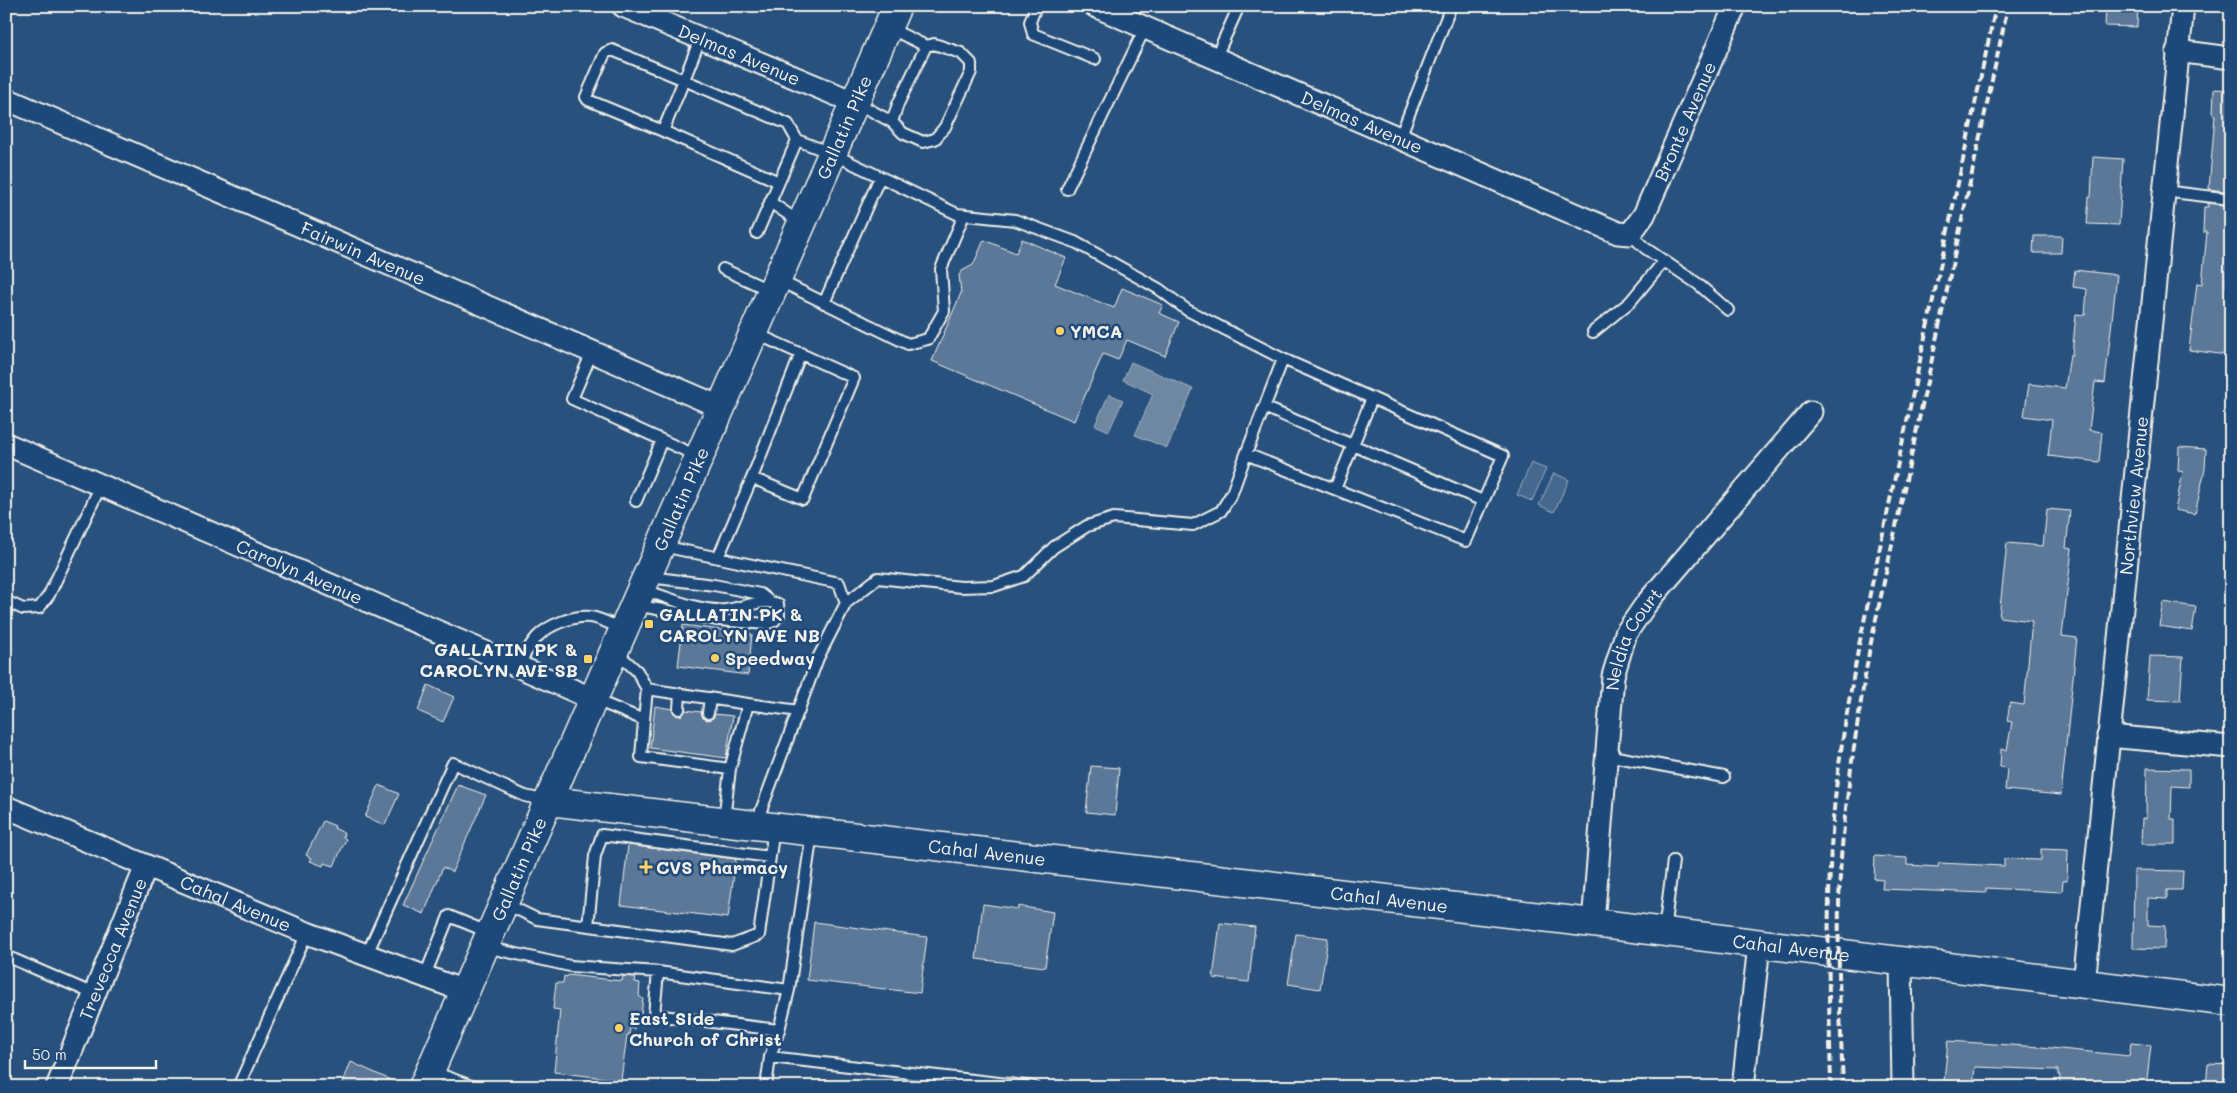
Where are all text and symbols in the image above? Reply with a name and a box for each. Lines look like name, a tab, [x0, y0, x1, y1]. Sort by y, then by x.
street label: Delmas Avenue	[674, 18, 804, 91]
street label: Bronte Avenue	[1648, 58, 1721, 185]
street label: Gallatin Pike	[811, 71, 877, 183]
street label: Delmas Avenue	[1297, 85, 1427, 159]
street label: Fairwin Avenue	[297, 216, 429, 291]
place label: YMCA	[1070, 319, 1122, 343]
marker: YMCA	[1054, 325, 1066, 337]
street label: Northview Avenue	[2113, 415, 2153, 576]
street label: Gallatin Pike	[647, 443, 714, 555]
street label: Carolyn Avenue	[232, 533, 367, 610]
street label: Neldia Court	[1600, 582, 1667, 691]
place label: GALLATIN PK & CAROLYN AVE NB	[659, 602, 820, 647]
marker: GALLATIN PK & CAROLYN AVE NB	[643, 618, 655, 630]
place label: GALLATIN PK & CAROLYN AVE SB	[419, 637, 578, 682]
place label: Speedway	[725, 646, 815, 670]
marker: Speedway	[709, 652, 721, 664]
marker: GALLATIN PK & CAROLYN AVE SB	[582, 653, 594, 665]
street label: Gallatin Pike	[485, 813, 552, 925]
street label: Cahal Avenue	[927, 833, 1047, 871]
place label: CVS Pharmacy	[656, 855, 788, 879]
marker: CVS Pharmacy	[640, 861, 652, 873]
street label: Cahal Avenue	[177, 869, 295, 937]
street label: Trevecca Avenue	[73, 874, 152, 1024]
street label: Cahal Avenue	[1329, 880, 1449, 918]
street label: Cahal Avenue	[1731, 928, 1851, 967]
place label: East Side Church of Christ	[629, 1006, 782, 1051]
marker: East Side Church of Christ	[613, 1022, 625, 1034]
scale bar	[25, 1038, 156, 1070]
text: 50 m	[32, 1044, 67, 1064]

